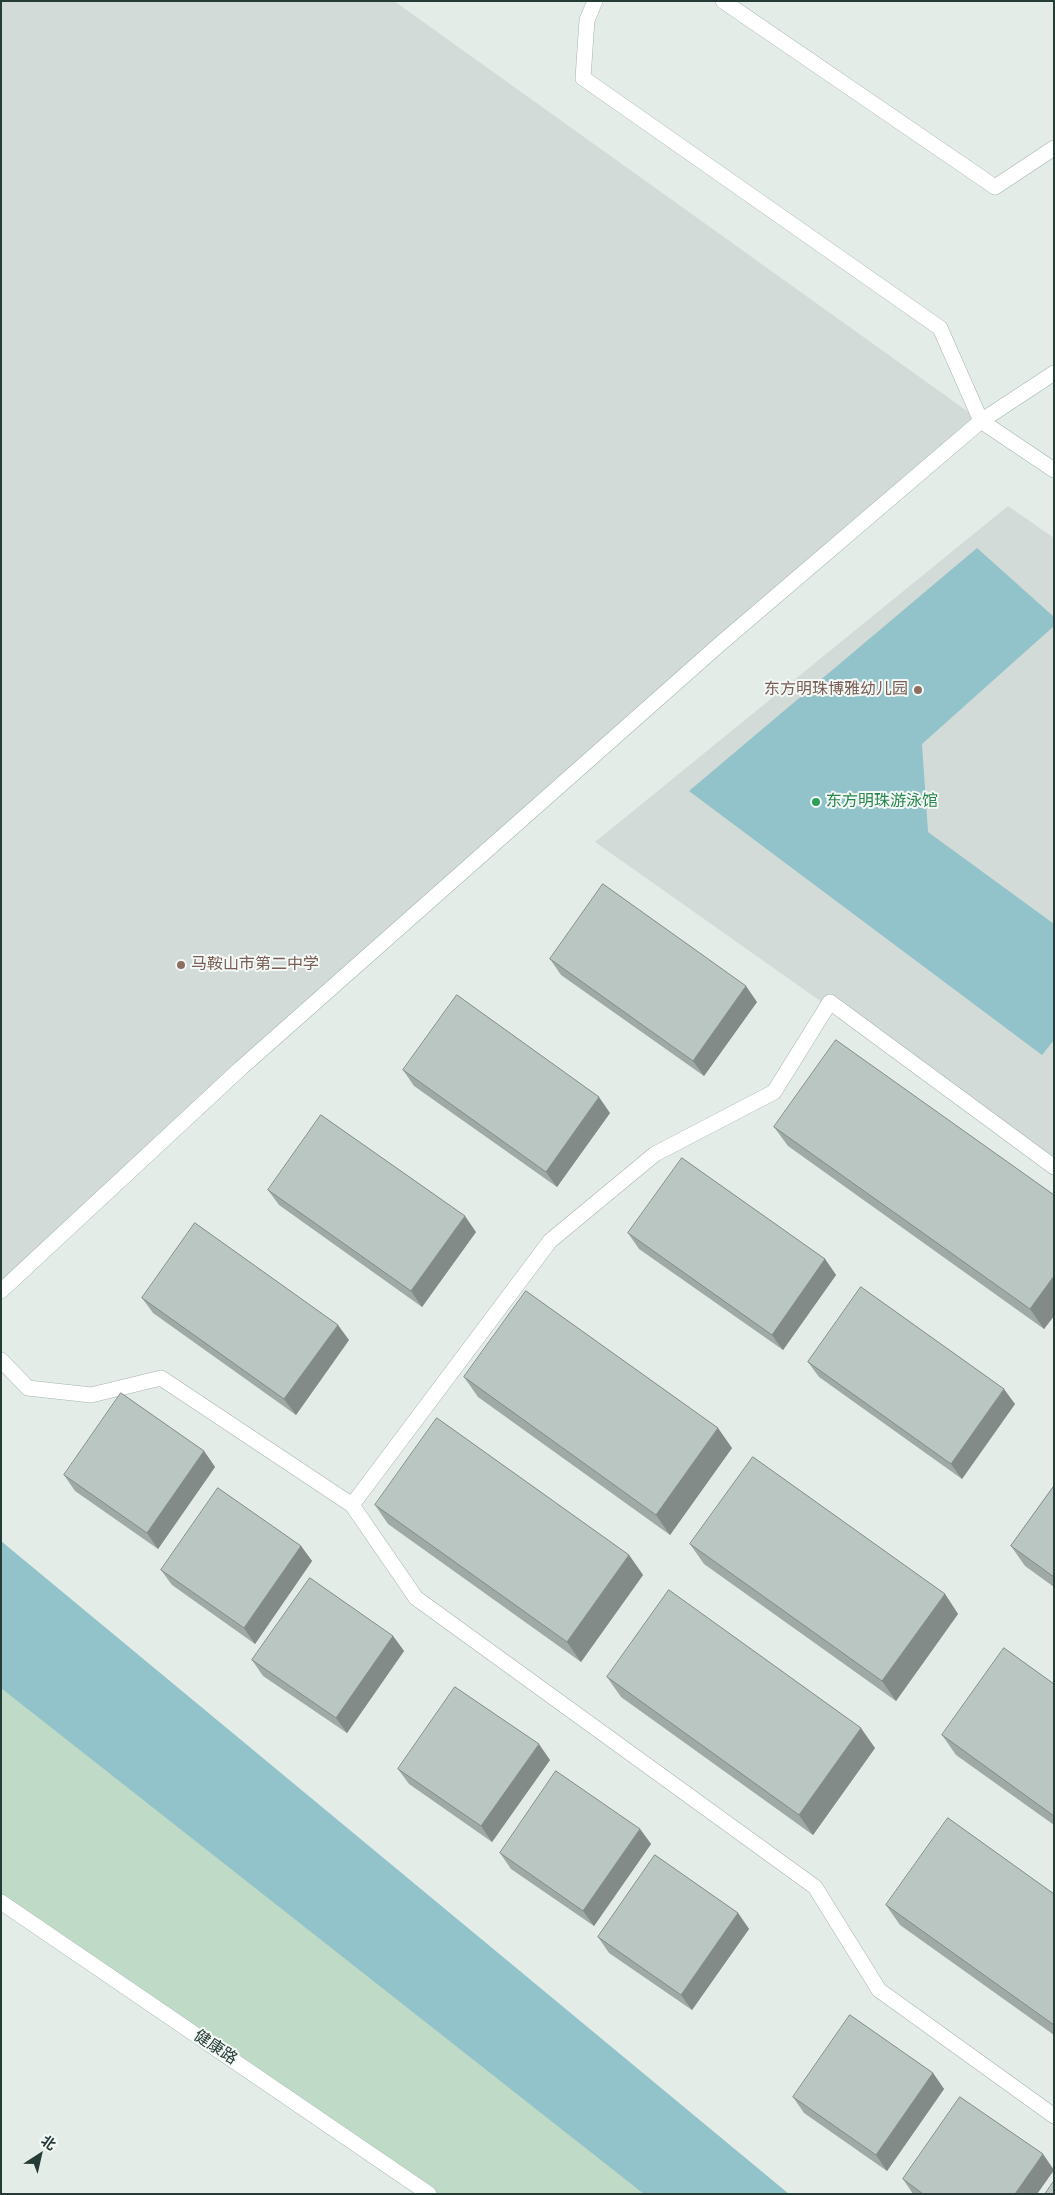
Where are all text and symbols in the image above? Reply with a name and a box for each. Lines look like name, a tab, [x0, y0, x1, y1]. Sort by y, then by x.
place label: 东方明珠博雅幼儿园	[764, 680, 908, 700]
marker: 东方明珠博雅幼儿园	[912, 684, 924, 696]
place label: 东方明珠游泳馆	[826, 792, 938, 812]
marker: 东方明珠游泳馆	[810, 796, 822, 808]
place label: 马鞍山市第二中学	[191, 955, 319, 975]
marker: 马鞍山市第二中学	[175, 959, 187, 971]
street label: 健康路	[190, 2027, 240, 2069]
north arrow	[15, 2130, 65, 2180]
text: 北	[37, 2131, 60, 2155]

